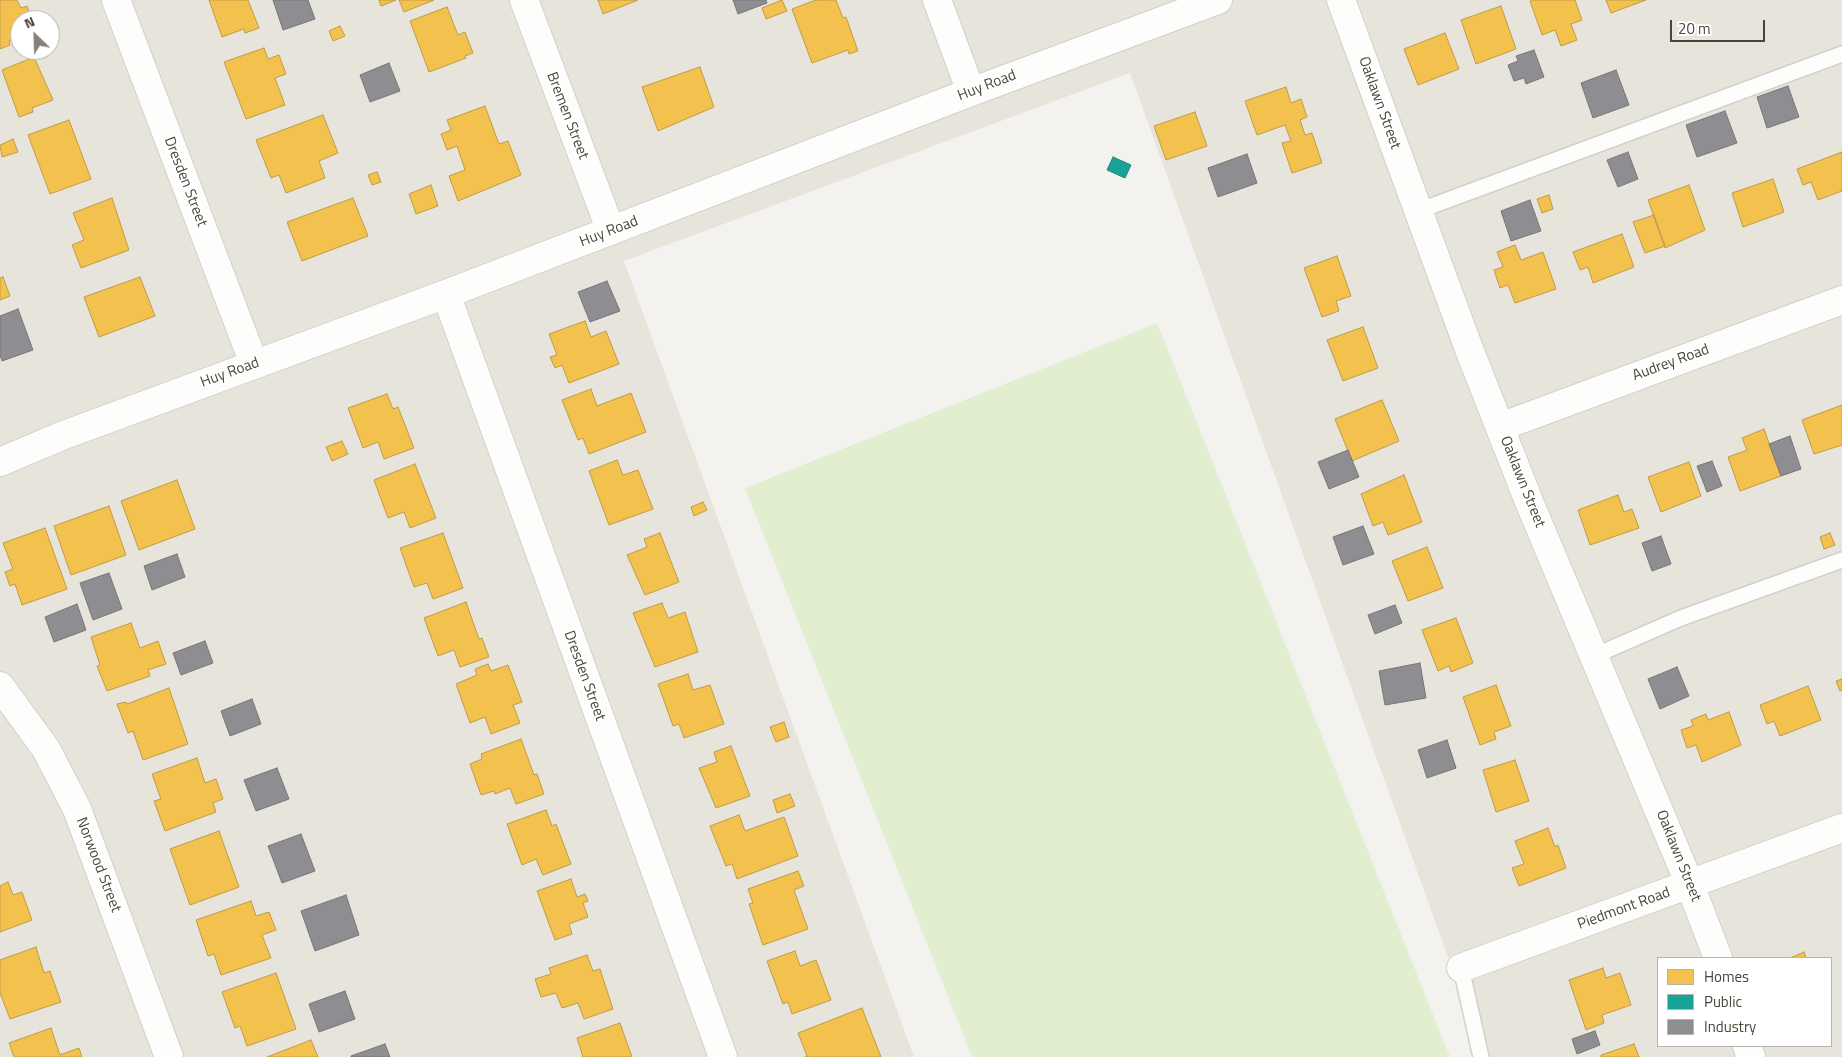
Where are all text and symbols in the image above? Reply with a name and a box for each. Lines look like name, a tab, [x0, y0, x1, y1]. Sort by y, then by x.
north arrow	[10, 10, 60, 60]
text: N	[20, 10, 38, 33]
scale bar	[1672, 10, 1767, 42]
text: 20 m	[1678, 17, 1711, 40]
street label: Oaklawn Street	[1354, 54, 1404, 152]
street label: Huy Road	[955, 67, 1019, 105]
street label: Bremen Street	[542, 70, 592, 162]
street label: Dresden Street	[160, 135, 210, 229]
street label: Huy Road	[577, 213, 641, 251]
street label: Audrey Road	[1630, 341, 1712, 385]
street label: Huy Road	[198, 354, 262, 392]
street label: Oaklawn Street	[1495, 434, 1549, 530]
street label: Dresden Street	[559, 628, 609, 724]
street label: Oaklawn Street	[1651, 808, 1705, 904]
street label: Norwood Street	[72, 815, 124, 915]
street label: Piedmont Road	[1575, 884, 1673, 934]
legend	[1657, 957, 1832, 1047]
text: Homes	[1704, 965, 1749, 988]
text: Public	[1704, 990, 1742, 1013]
text: Industry	[1704, 1015, 1756, 1038]

